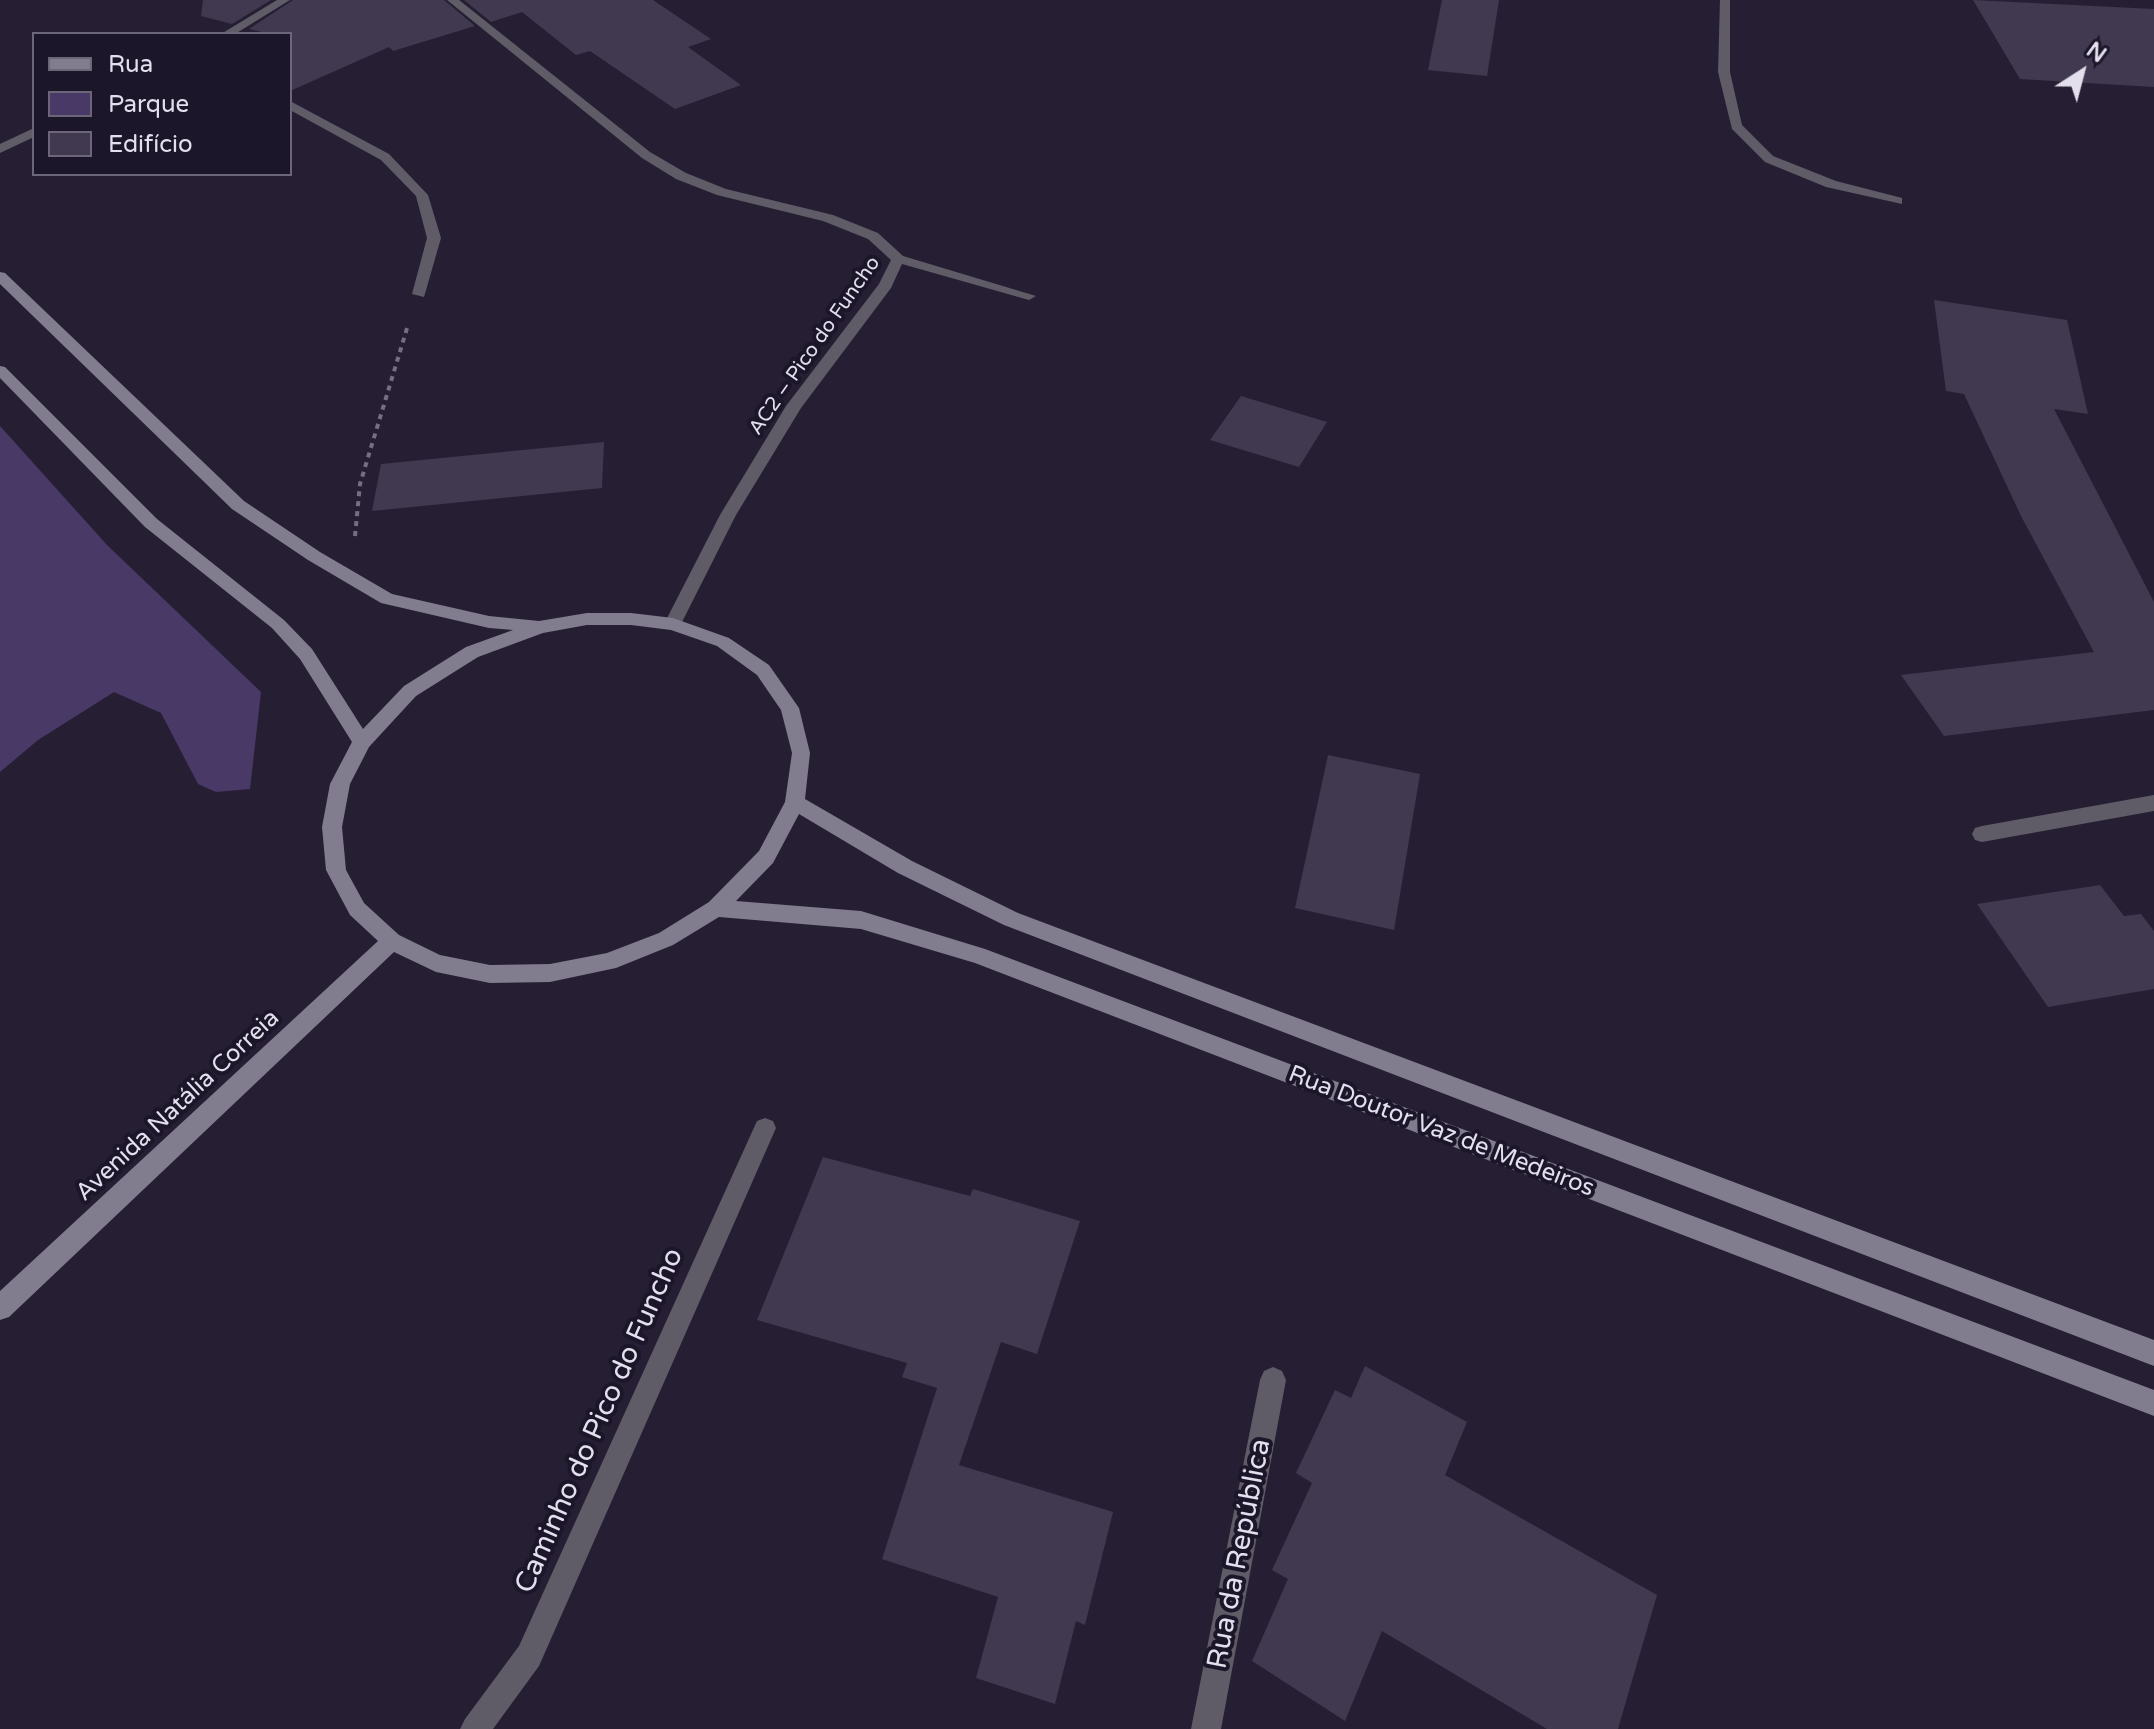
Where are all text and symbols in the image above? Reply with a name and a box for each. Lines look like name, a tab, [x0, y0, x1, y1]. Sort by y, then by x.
legend	[32, 32, 292, 176]
north arrow	[2042, 32, 2122, 112]
text: N	[2081, 37, 2111, 68]
text: Rua	[108, 50, 153, 79]
text: Parque	[108, 90, 189, 119]
text: Edifício	[108, 130, 193, 159]
street label: AC2 – Pico do Funcho	[744, 252, 886, 440]
street label: Avenida Natália Correia	[70, 1004, 286, 1208]
street label: Rua Doutor Vaz de Medeiros	[1284, 1060, 1598, 1204]
street label: Caminho do Pico do Funcho	[509, 1243, 691, 1599]
street label: Rua da República	[1201, 1436, 1279, 1672]

